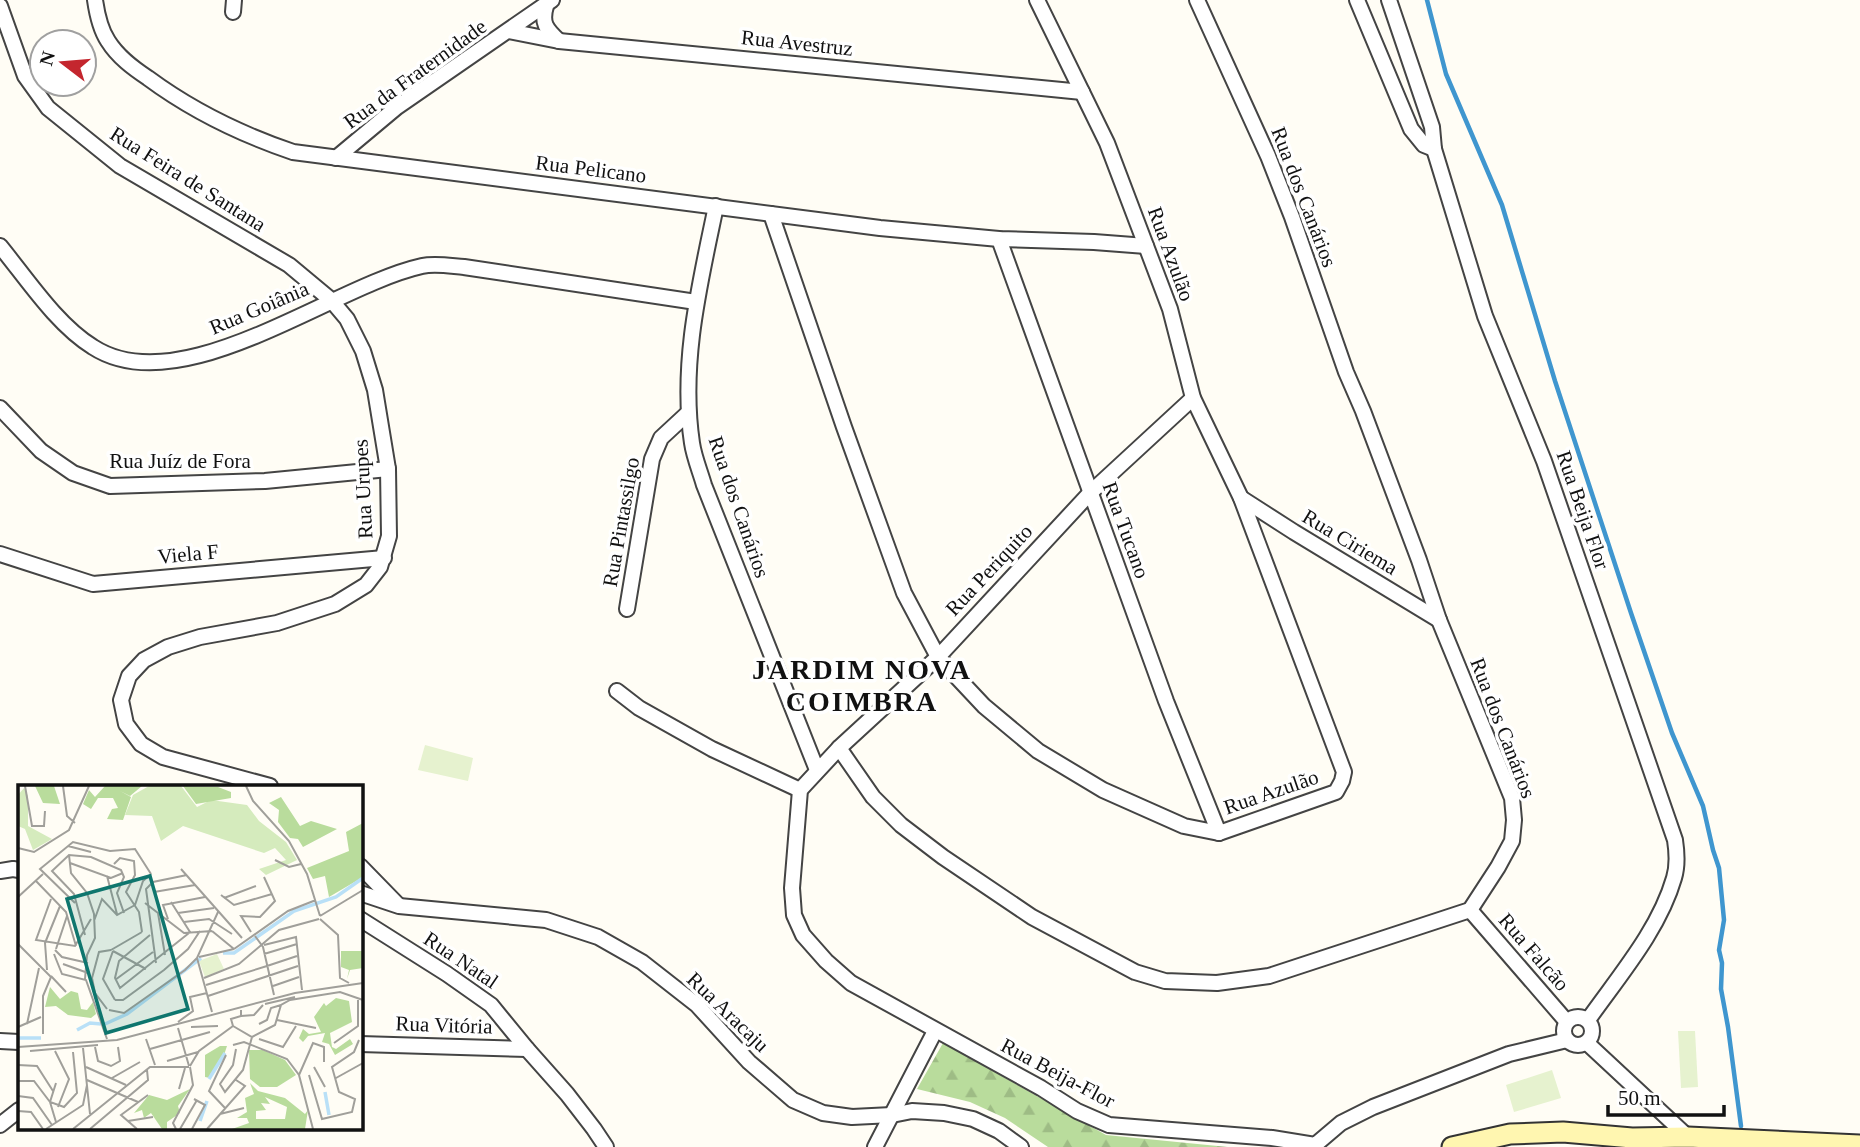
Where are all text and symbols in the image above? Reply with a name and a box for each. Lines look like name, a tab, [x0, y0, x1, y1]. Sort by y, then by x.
street label: Rua da Fraternidade	[339, 14, 491, 134]
street label: Rua Avestruz	[740, 25, 854, 61]
north arrow	[28, 28, 98, 98]
text: N	[35, 49, 59, 68]
street label: Rua Feira de Santana	[106, 121, 271, 237]
street label: Rua dos Canários	[1266, 124, 1342, 270]
street label: Rua Pelicano	[534, 150, 648, 188]
street label: Rua Azulão	[1143, 204, 1199, 304]
street label: Rua Goiânia	[206, 276, 313, 340]
street label: Rua dos Canários	[704, 433, 774, 581]
street label: Rua Urupes	[348, 439, 378, 539]
street label: Rua Beija Flor	[1552, 448, 1614, 572]
street label: Rua Juíz de Fora	[109, 449, 252, 473]
street label: Rua Pintassilgo	[598, 455, 644, 589]
street label: Rua Tucano	[1097, 478, 1155, 582]
street label: Rua Ciriema	[1298, 504, 1402, 580]
street label: Rua Periquito	[941, 519, 1037, 621]
street label: Viela F	[156, 539, 220, 569]
district label: JARDIM NOVA COIMBRA	[752, 654, 972, 717]
street label: Rua dos Canários	[1465, 655, 1541, 801]
street label: Rua Azulão	[1220, 765, 1322, 819]
inset map	[18, 785, 362, 1130]
street label: Rua Falcão	[1494, 908, 1574, 996]
street label: Rua Natal	[419, 926, 503, 994]
street label: Rua Aracaju	[682, 967, 774, 1057]
street label: Rua Vitória	[395, 1011, 494, 1039]
street label: Rua Beija-Flor	[997, 1033, 1119, 1113]
scale bar	[1608, 1074, 1724, 1118]
text: 50 m	[1618, 1086, 1661, 1110]

